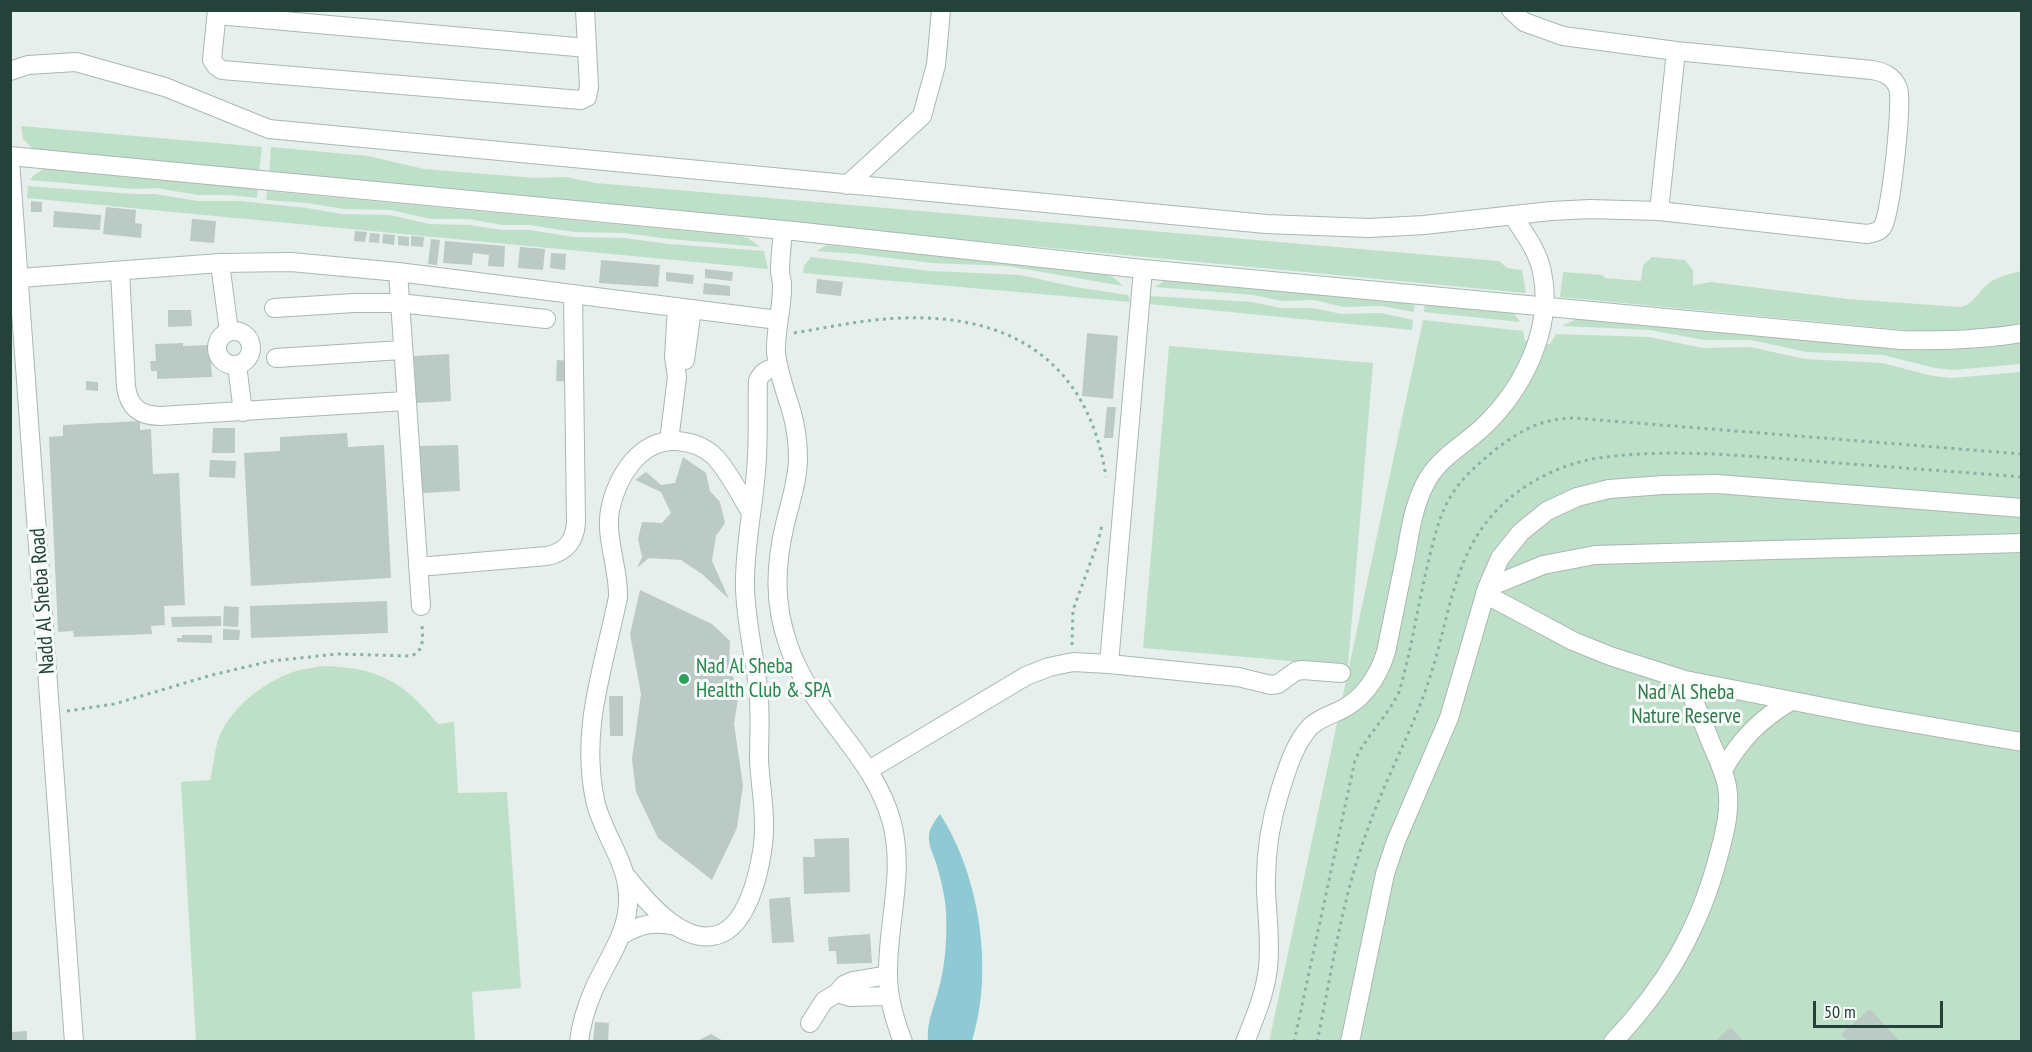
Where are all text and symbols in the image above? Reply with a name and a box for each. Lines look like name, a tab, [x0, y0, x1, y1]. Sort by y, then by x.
street label: Nadd Al Sheba Road	[25, 527, 61, 675]
place label: Nad Al Sheba Health Club & SPA	[696, 654, 831, 704]
marker: Nad Al Sheba Health Club & SPA	[677, 672, 691, 686]
park label: Nad Al Sheba Nature Reserve	[1631, 680, 1741, 730]
scale bar	[1816, 989, 1946, 1027]
text: 50 m	[1824, 1000, 1856, 1023]

